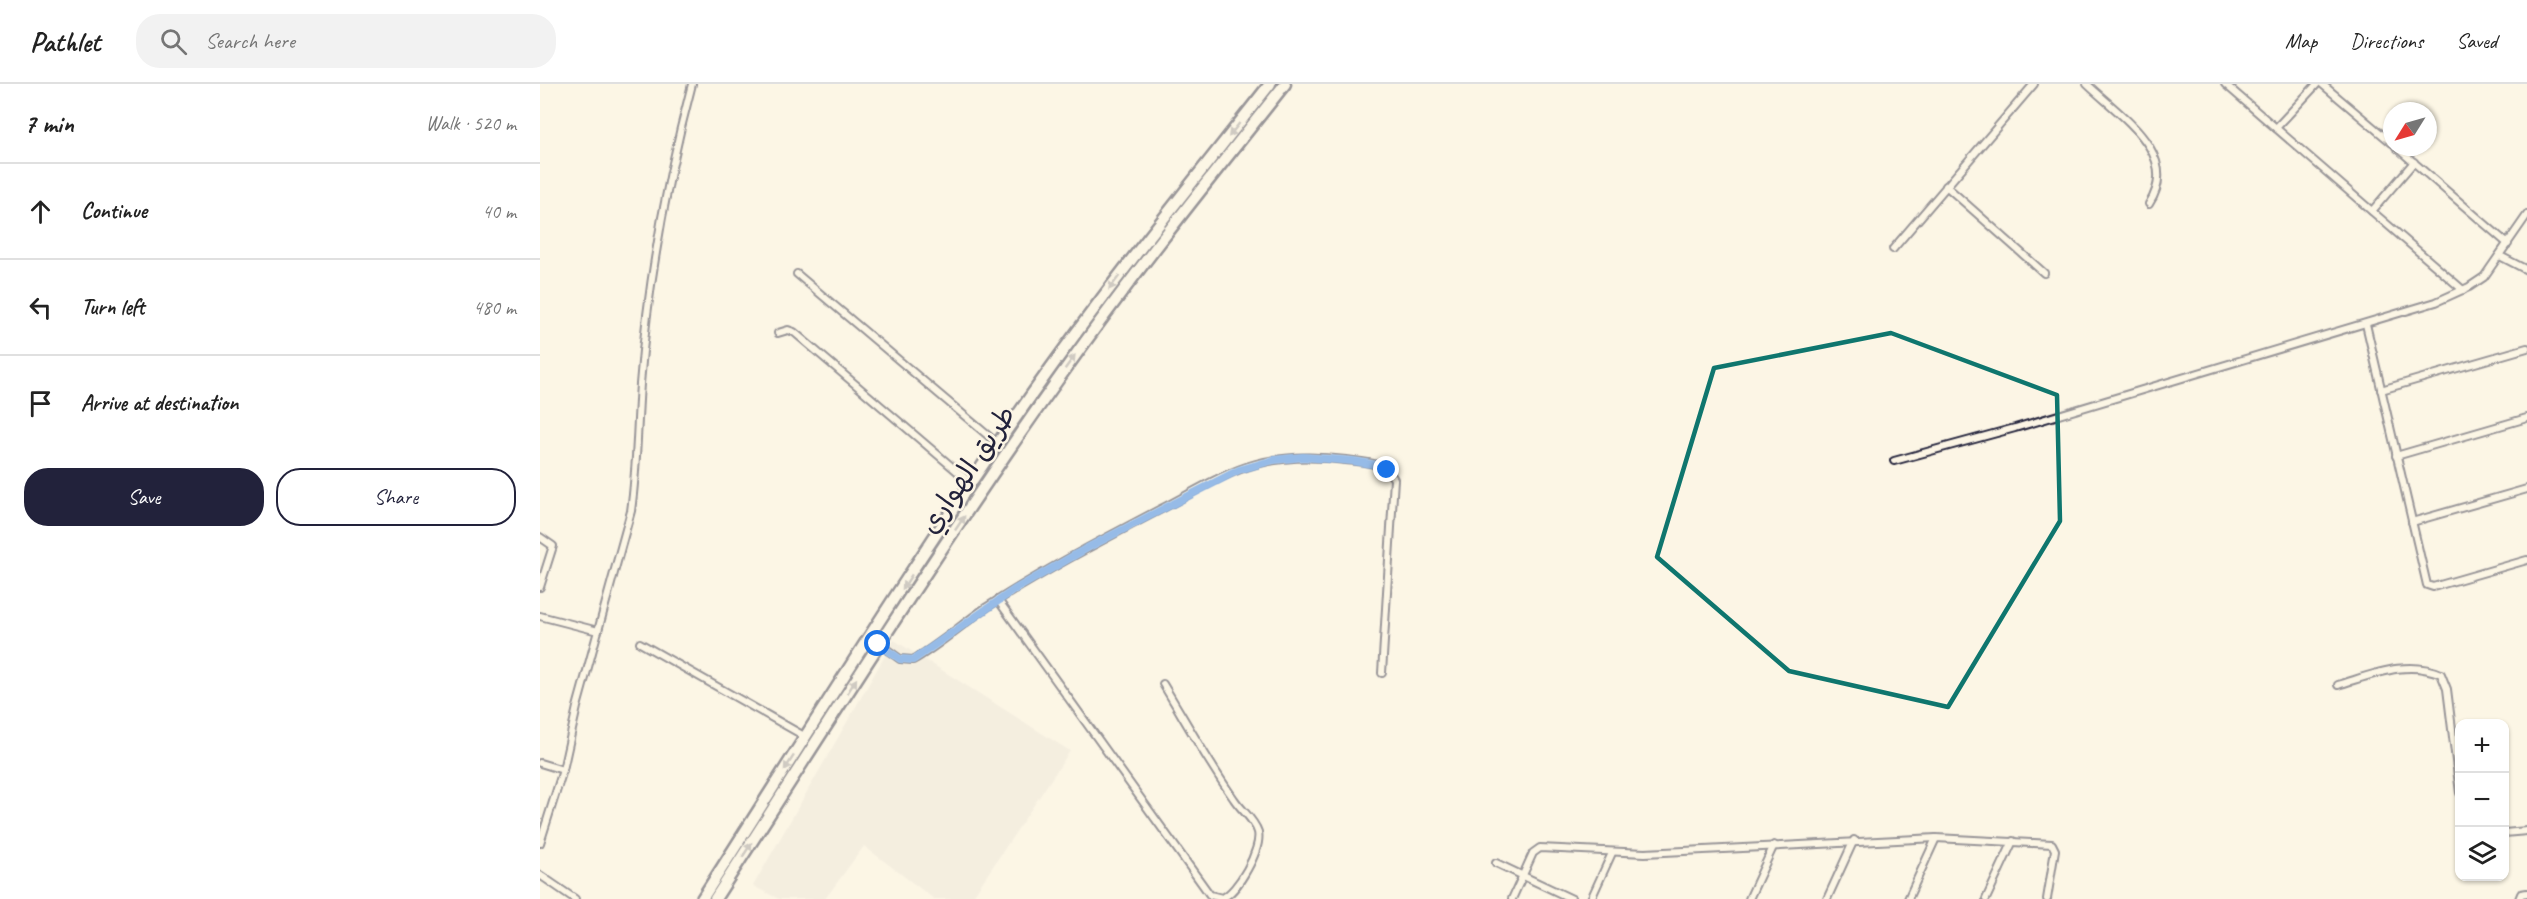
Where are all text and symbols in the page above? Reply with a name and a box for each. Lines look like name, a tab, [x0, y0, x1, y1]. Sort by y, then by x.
search box	[136, 14, 556, 68]
text: Pathlet	[30, 24, 100, 59]
icon: search	[157, 25, 190, 58]
text: Search here	[205, 27, 295, 55]
text: Map	[2285, 28, 2317, 54]
text: Directions	[2350, 28, 2423, 54]
text: Saved	[2456, 28, 2497, 54]
north arrow	[2383, 102, 2437, 156]
text: 7 min	[24, 107, 74, 140]
text: Walk · 520 m	[426, 111, 516, 136]
one-way arrow	[1228, 122, 1241, 138]
icon: ahead	[24, 195, 57, 228]
text: Continue	[81, 197, 147, 225]
text: 40 m	[482, 199, 516, 224]
one-way arrow	[1108, 276, 1120, 291]
icon: left	[24, 291, 57, 324]
text: Turn left	[81, 293, 145, 321]
text: 480 m	[473, 295, 516, 320]
one-way arrow	[1064, 355, 1076, 371]
icon: arrive	[24, 387, 57, 420]
text: Arrive at destination	[81, 389, 238, 417]
street label: طريق الهواري	[912, 398, 1026, 542]
route end	[1373, 456, 1399, 482]
button: Save	[24, 468, 264, 526]
button: Share	[276, 468, 516, 526]
one-way arrow	[954, 515, 965, 531]
one-way arrow	[901, 573, 913, 589]
route start	[864, 630, 890, 656]
one-way arrow	[846, 677, 857, 694]
map controls	[2455, 719, 2509, 881]
button: +	[2455, 719, 2509, 773]
one-way arrow	[784, 754, 795, 771]
button: −	[2455, 773, 2509, 827]
button: layers	[2455, 827, 2509, 881]
one-way arrow	[741, 842, 752, 858]

